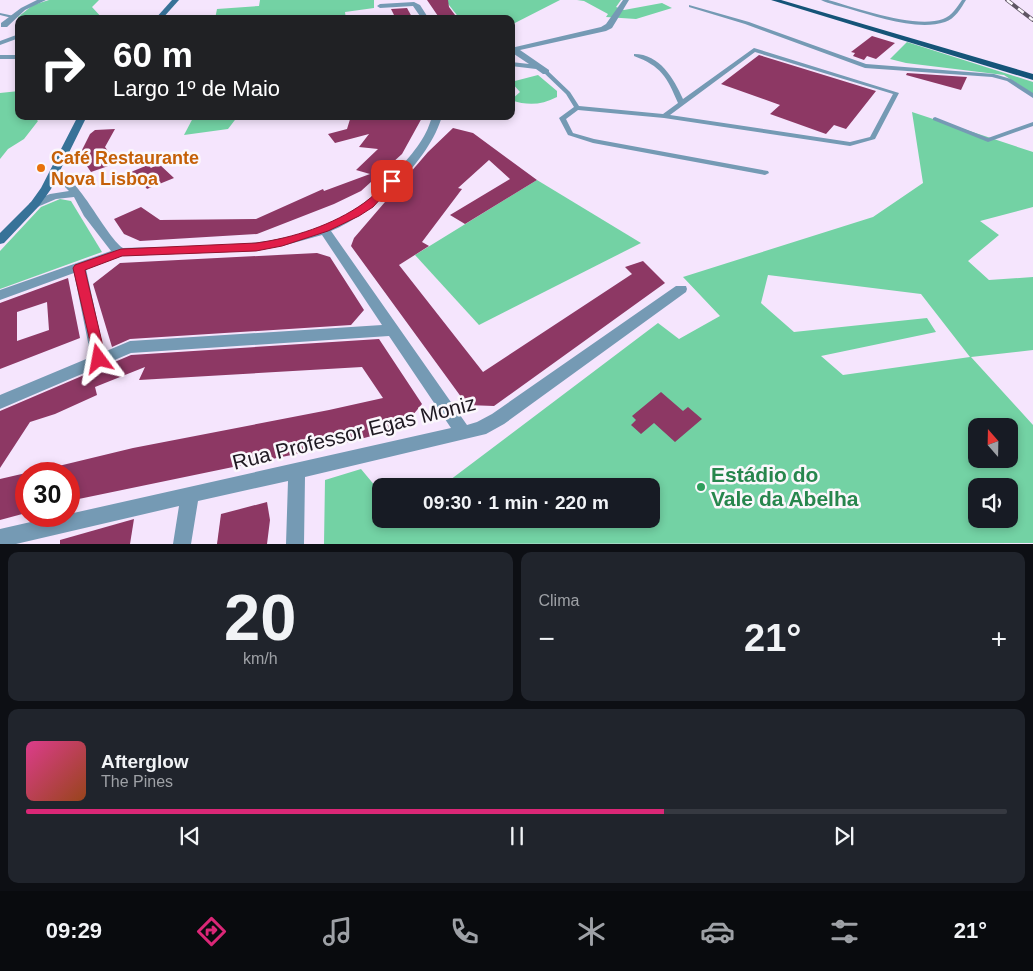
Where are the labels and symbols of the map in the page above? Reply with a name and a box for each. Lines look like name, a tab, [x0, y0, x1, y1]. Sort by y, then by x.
place label: Café Restaurante Nova Lisboa	[51, 148, 199, 189]
pin	[371, 160, 413, 202]
marker: Café Restaurante Nova Lisboa	[35, 162, 47, 174]
position arrow	[72, 332, 124, 384]
street label: Rua Professor Egas Moniz	[230, 391, 478, 474]
north arrow	[968, 418, 1018, 468]
speed limit sign: 30	[15, 462, 80, 527]
place label: Estádio do Vale da Abelha	[711, 463, 859, 510]
marker: Estádio do Vale da Abelha	[695, 481, 707, 493]

